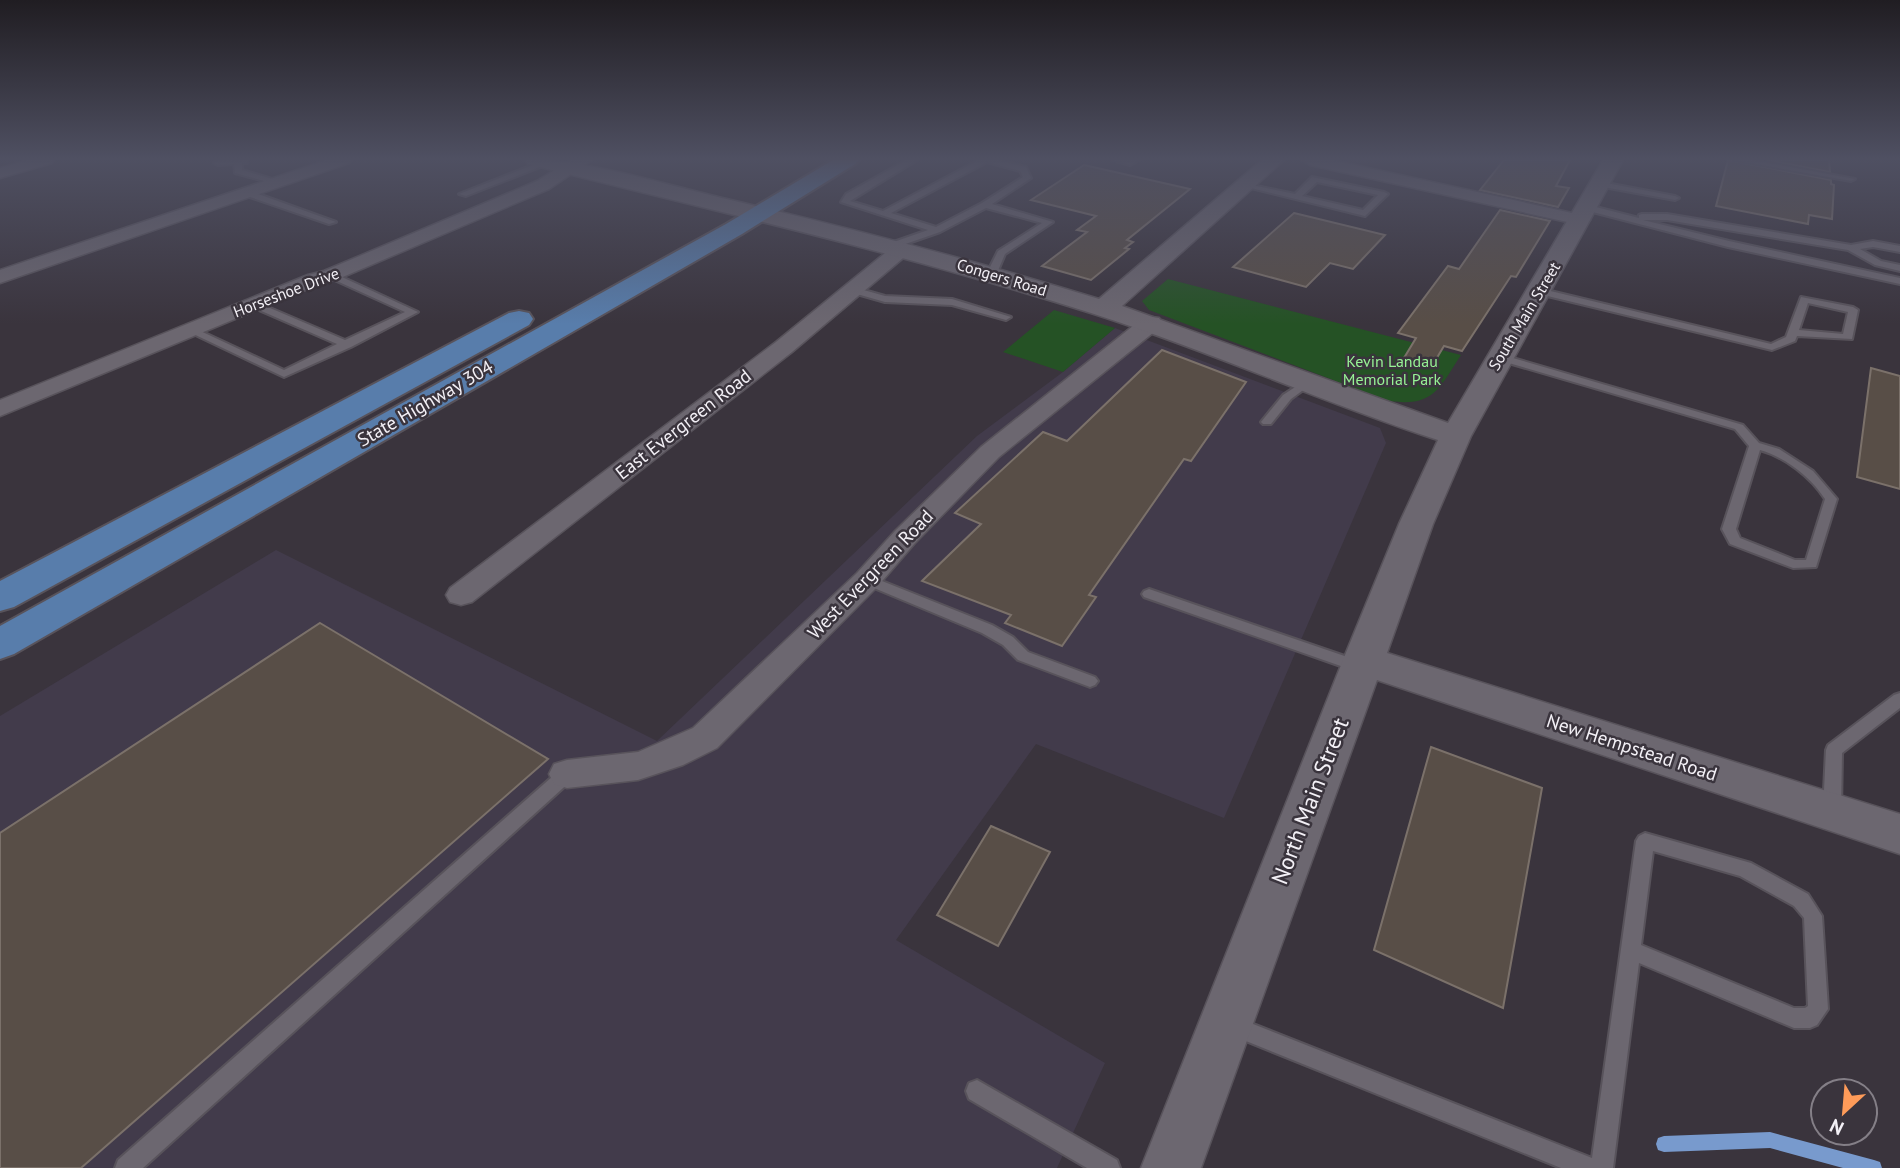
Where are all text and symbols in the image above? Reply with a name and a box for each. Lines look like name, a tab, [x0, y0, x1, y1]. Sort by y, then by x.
street label: Congers Road	[955, 254, 1049, 300]
street label: South Main Street	[1484, 258, 1565, 374]
street label: Horseshoe Drive	[230, 263, 342, 321]
park label: Kevin Landau Memorial Park	[1343, 351, 1442, 389]
street label: State Highway 304	[353, 354, 497, 452]
street label: East Evergreen Road	[610, 363, 756, 485]
street label: West Evergreen Road	[802, 504, 938, 644]
street label: New Hempstead Road	[1544, 708, 1720, 786]
street label: North Main Street	[1264, 713, 1355, 888]
north arrow	[1809, 1077, 1879, 1147]
text: N	[1826, 1114, 1847, 1141]

